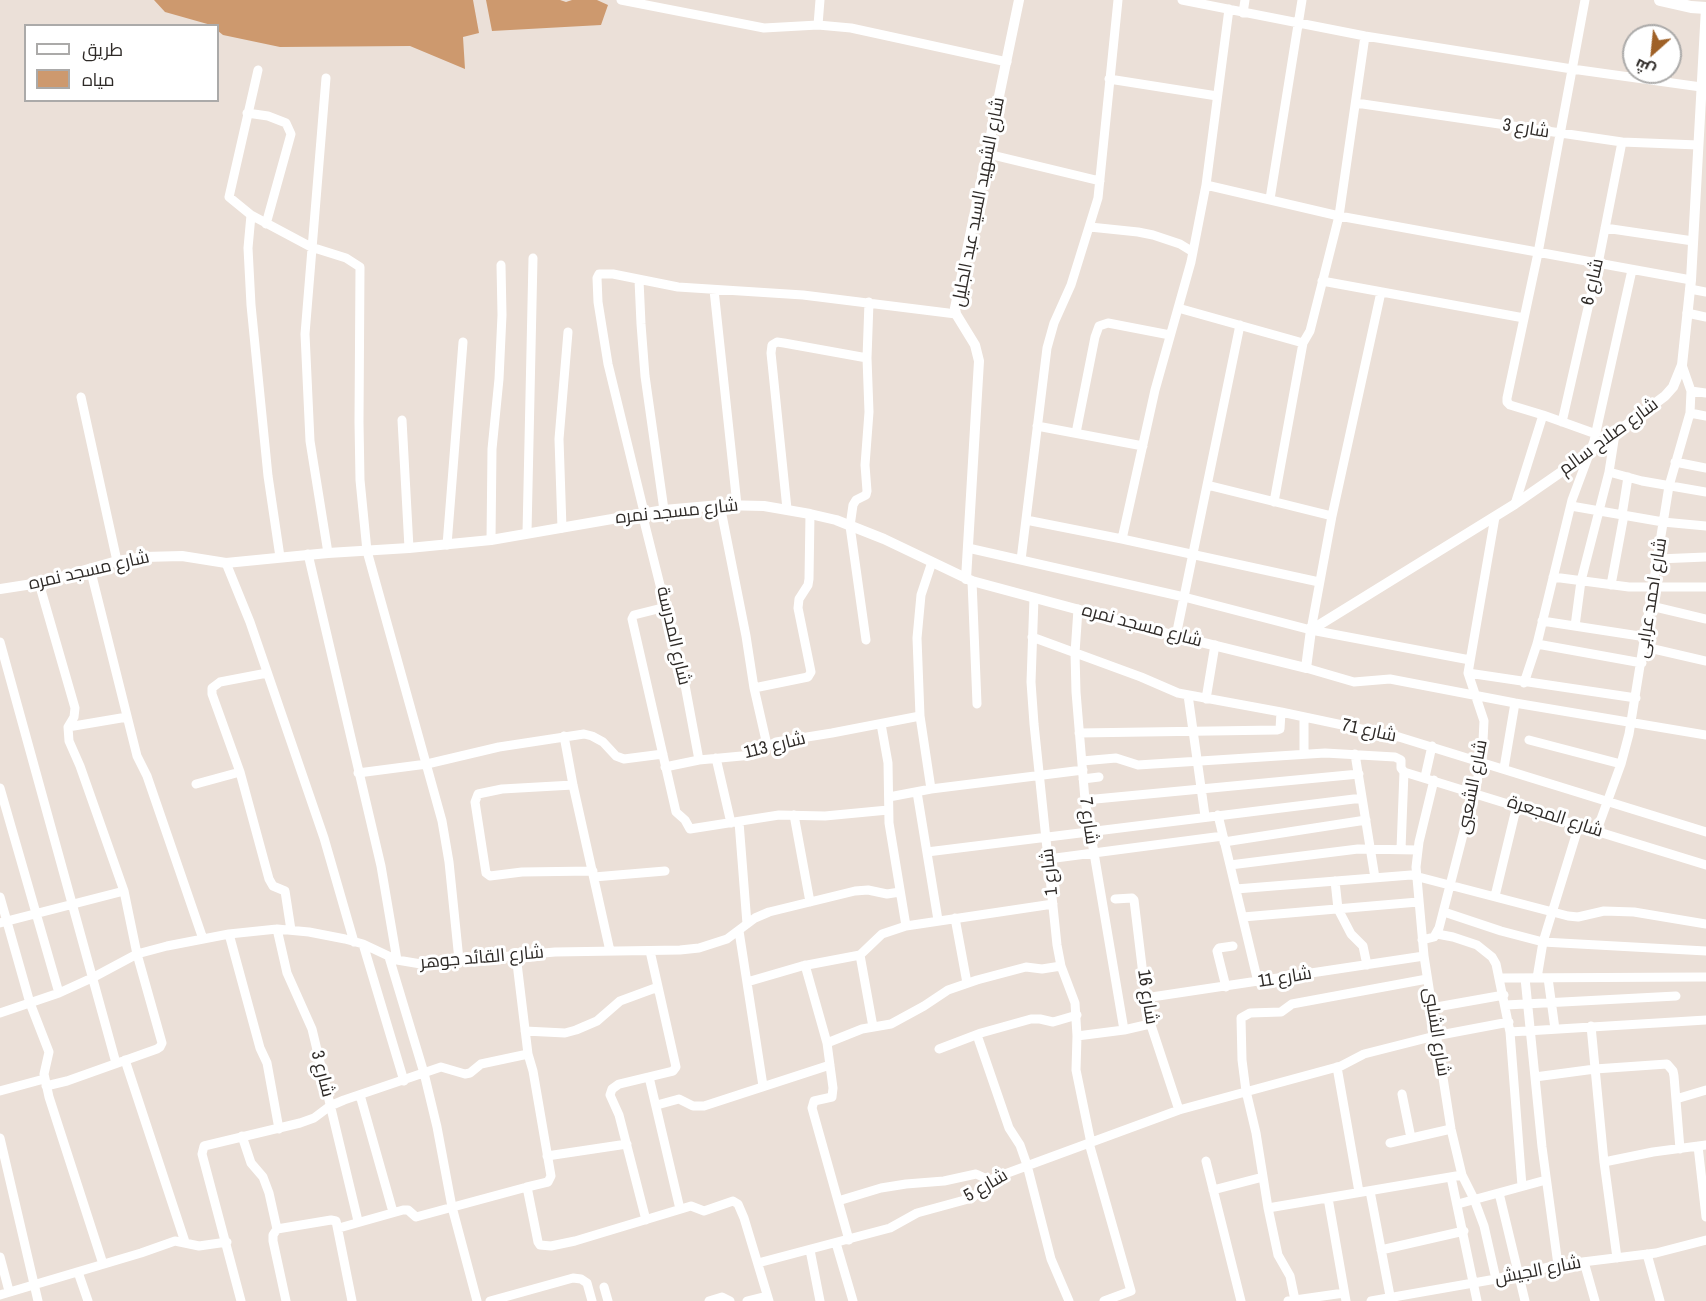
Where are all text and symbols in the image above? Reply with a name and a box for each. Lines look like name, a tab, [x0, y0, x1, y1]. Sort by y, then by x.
legend	[24, 24, 219, 102]
north arrow	[1622, 24, 1682, 84]
text: طريق	[82, 37, 123, 62]
text: ش	[1631, 54, 1659, 83]
text: مياه	[82, 67, 115, 92]
street label: شارع الشهيد السيد عبد الجليل	[948, 95, 1010, 309]
street label: شارع 3	[1501, 115, 1551, 143]
street label: شارع 6	[1577, 257, 1609, 307]
street label: شارع صلاح سالم	[1555, 394, 1663, 480]
street label: شارع مسجد نمره	[614, 495, 740, 529]
street label: شارع احمد عرابى	[1632, 536, 1672, 660]
street label: شارع مسجد نمره	[26, 547, 152, 595]
street label: شارع المدرسة	[651, 585, 695, 687]
street label: شارع مسجد نمره	[1080, 600, 1204, 652]
street label: شارع 71	[1340, 715, 1398, 747]
street label: شارع 113	[742, 728, 808, 764]
street label: شارع الشعبى	[1453, 738, 1493, 836]
street label: شارع المجعرة	[1505, 791, 1605, 843]
street label: شارع 7	[1074, 796, 1102, 846]
street label: شارع 1	[1037, 847, 1063, 897]
street label: شارع القائد جوهر	[419, 942, 545, 974]
street label: شارع 11	[1256, 963, 1314, 993]
street label: شارع 16	[1132, 968, 1162, 1026]
street label: شارع الشلبى	[1418, 986, 1454, 1078]
street label: شارع 3	[306, 1048, 338, 1100]
street label: شارع 5	[960, 1165, 1012, 1207]
street label: شارع الجيش	[1493, 1252, 1583, 1290]

